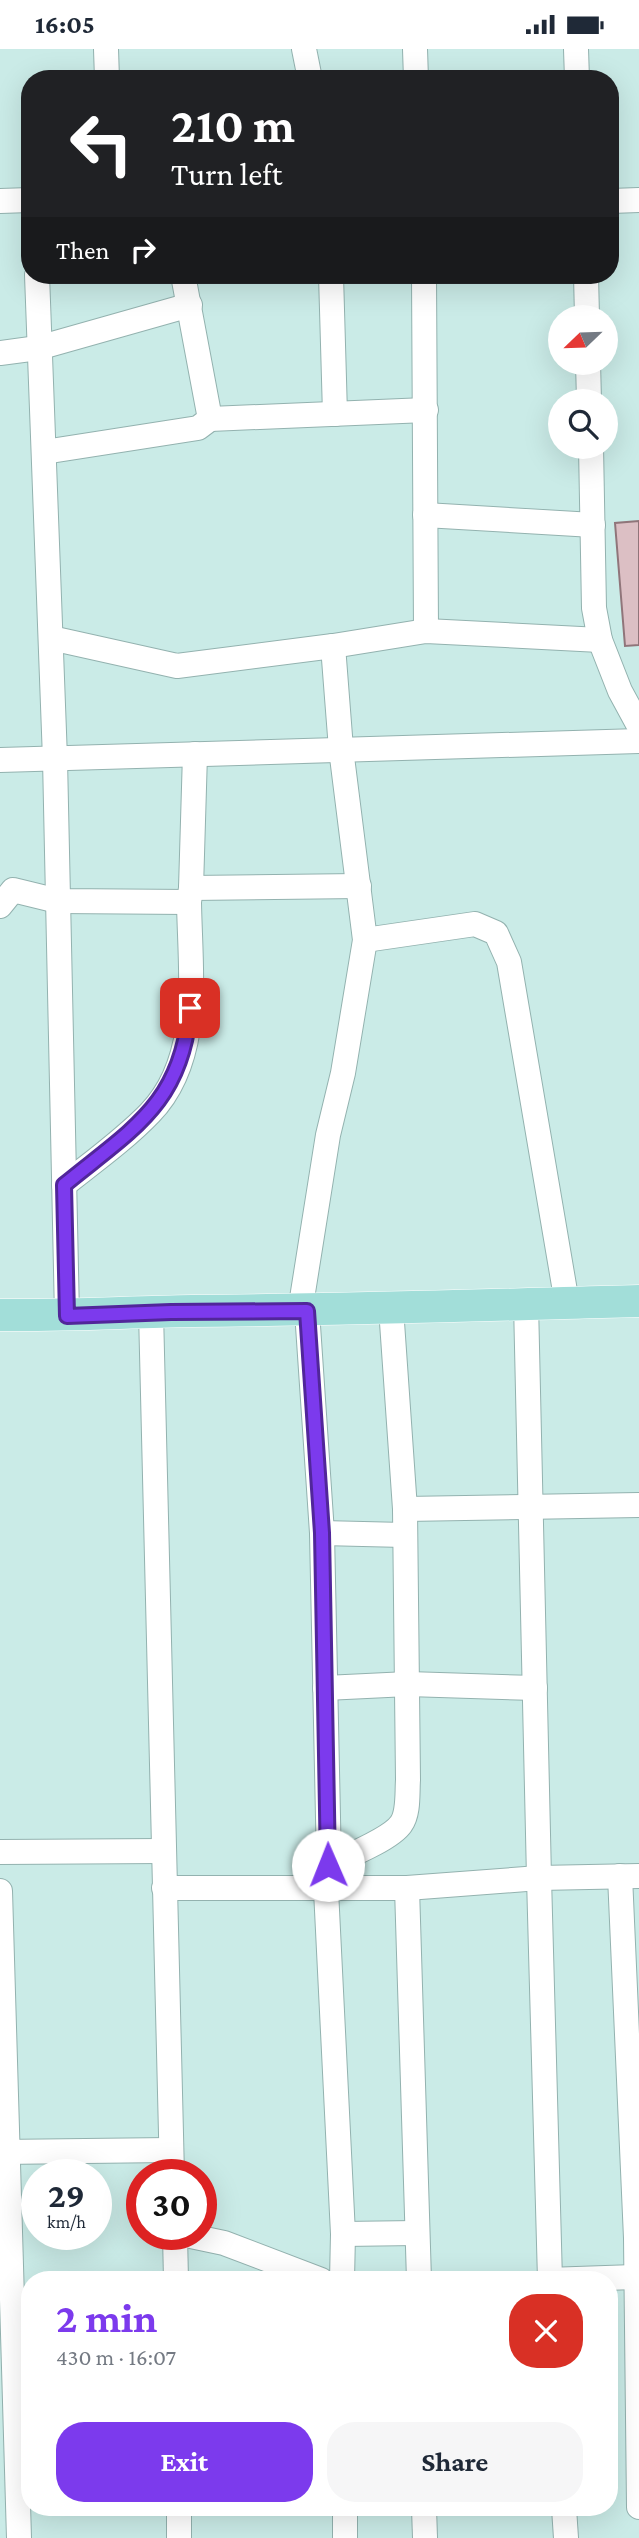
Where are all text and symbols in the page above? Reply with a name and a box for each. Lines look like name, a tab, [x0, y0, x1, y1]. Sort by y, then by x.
text: 16:05	[35, 10, 95, 39]
icon: left	[56, 98, 147, 189]
text: 210 m	[171, 98, 295, 153]
text: Turn left	[171, 156, 282, 192]
icon: right	[124, 231, 162, 269]
text: Then	[56, 236, 110, 265]
north arrow	[548, 305, 618, 375]
map controls	[548, 305, 618, 459]
button: search	[548, 389, 618, 459]
pin	[160, 978, 220, 1038]
icon: arrive	[171, 989, 209, 1027]
position arrow	[291, 1828, 365, 1902]
speed limit sign: 30	[126, 2159, 217, 2250]
text: 29	[48, 2176, 85, 2215]
text: km/h	[47, 2212, 86, 2232]
text: 2 min	[56, 2294, 157, 2341]
button: close	[509, 2294, 583, 2368]
text: 430 m · 16:07	[56, 2344, 176, 2370]
button: Exit	[56, 2422, 313, 2502]
button: Share	[327, 2422, 583, 2502]

